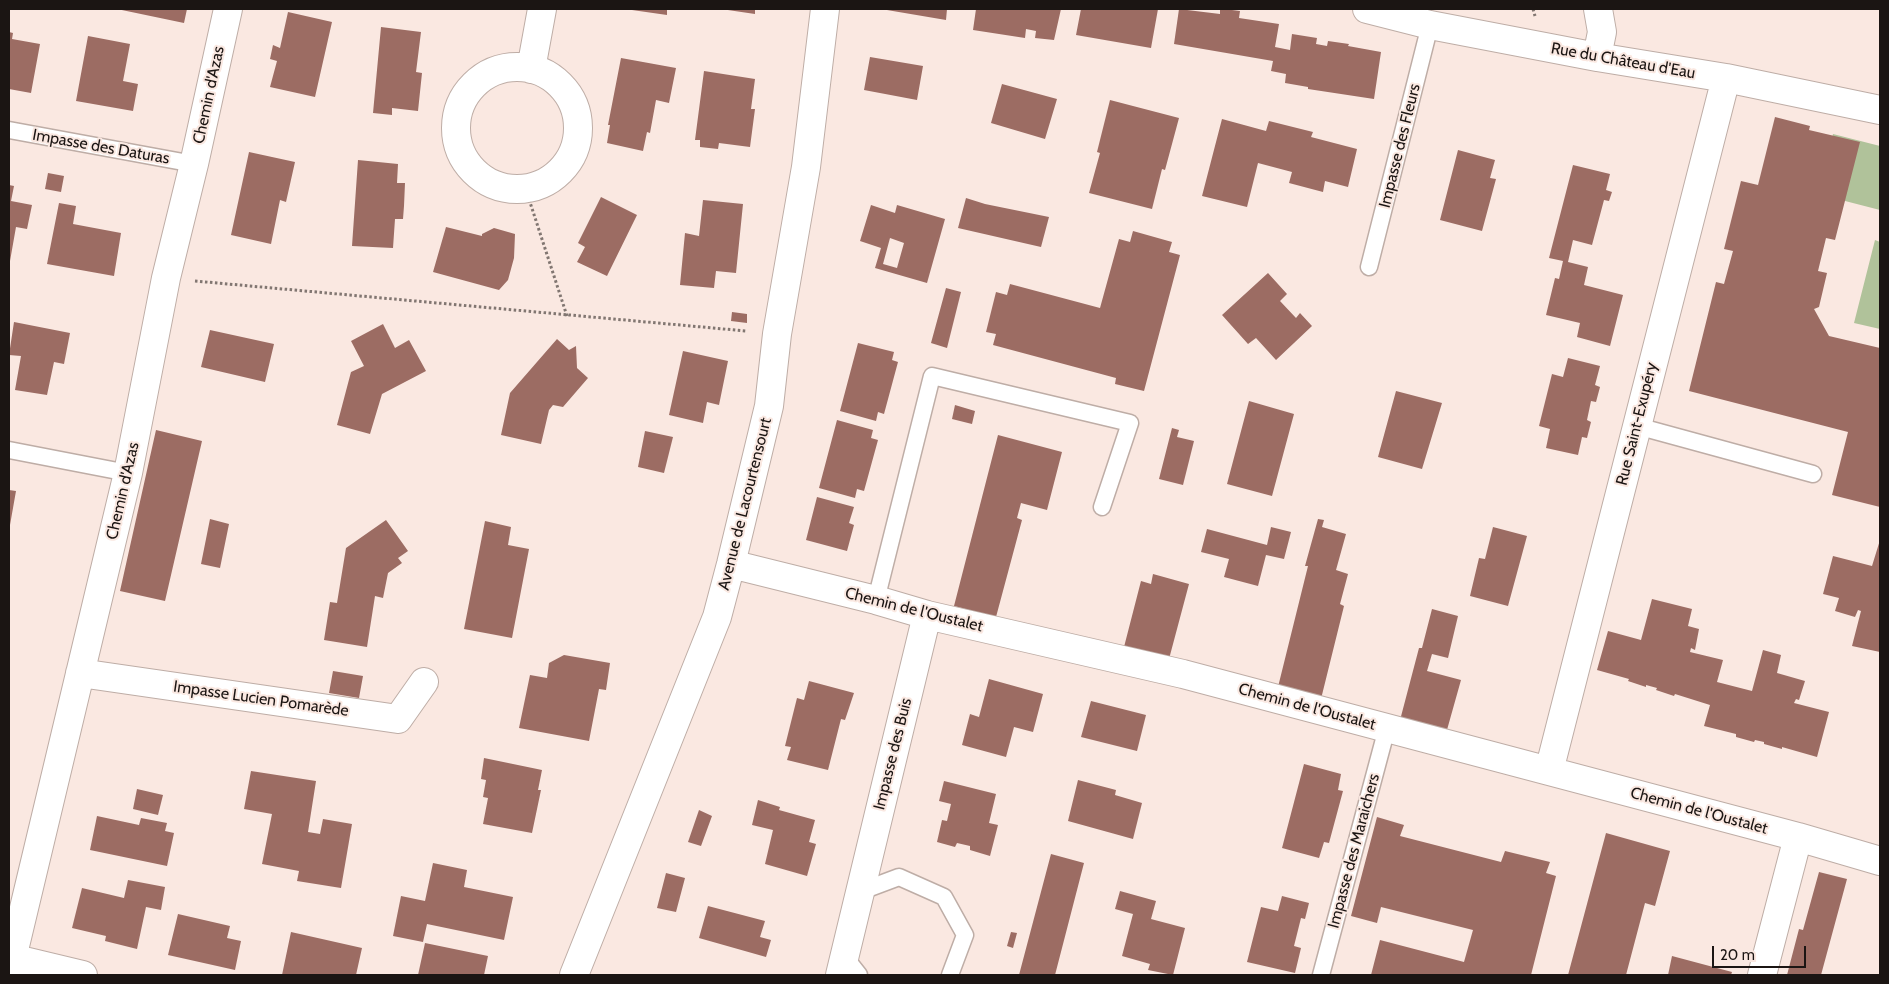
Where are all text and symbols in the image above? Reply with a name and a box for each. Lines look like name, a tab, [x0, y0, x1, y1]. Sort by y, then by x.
street label: Rue du Château d'Eau	[1549, 39, 1697, 83]
street label: Chemin d'Azas	[189, 44, 229, 146]
street label: Impasse des Fleurs	[1375, 82, 1425, 210]
street label: Impasse des Daturas	[31, 125, 171, 169]
street label: Rue Saint-Exupéry	[1612, 360, 1662, 488]
street label: Avenue de Lacourtensourt	[714, 416, 776, 592]
street label: Chemin d'Azas	[102, 440, 144, 542]
street label: Chemin de l'Oustalet	[843, 584, 985, 636]
street label: Impasse Lucien Pomarède	[172, 677, 350, 721]
street label: Chemin de l'Oustalet	[1236, 679, 1378, 735]
street label: Impasse des Buis	[870, 696, 916, 812]
street label: Impasse des Maraichers	[1324, 772, 1384, 930]
street label: Chemin de l'Oustalet	[1628, 783, 1770, 839]
scale bar	[1714, 936, 1808, 968]
text: 20 m	[1720, 946, 1755, 964]

